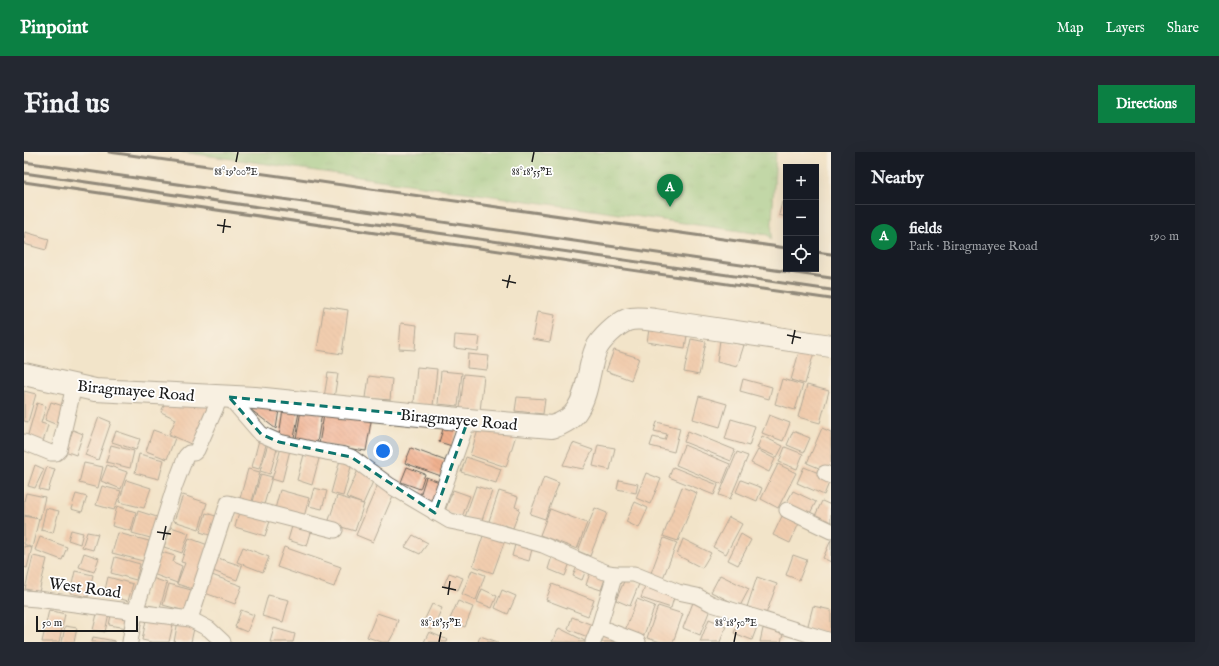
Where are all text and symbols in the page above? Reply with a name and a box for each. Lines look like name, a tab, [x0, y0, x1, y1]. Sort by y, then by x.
text: Pinpoint	[20, 16, 88, 40]
text: Map	[1057, 19, 1084, 37]
text: Layers	[1106, 19, 1145, 37]
text: Share	[1167, 19, 1199, 37]
button: Directions	[1098, 85, 1195, 123]
text: Find us	[24, 87, 110, 122]
map controls	[783, 164, 819, 272]
button: +	[783, 164, 819, 200]
text: 88°19'00"E	[214, 166, 258, 179]
text: 88°18'55"E	[512, 166, 552, 179]
text: Nearby	[871, 168, 924, 189]
pin: A	[657, 174, 683, 207]
button: −	[783, 200, 819, 236]
text: fields	[909, 219, 942, 238]
text: A	[880, 228, 888, 245]
text: 190 m	[1149, 228, 1179, 245]
button: locate	[783, 236, 819, 272]
text: Park · Biragmayee Road	[909, 238, 1038, 255]
street label: Biragmayee Road	[76, 377, 196, 407]
street label: Biragmayee Road	[399, 406, 519, 436]
your location	[373, 441, 393, 461]
street label: West Road	[47, 574, 123, 604]
scale bar	[36, 614, 138, 633]
text: 50 m	[42, 616, 62, 630]
text: 88°18'55"E	[421, 617, 461, 630]
text: 88°18'50"E	[715, 617, 757, 630]

